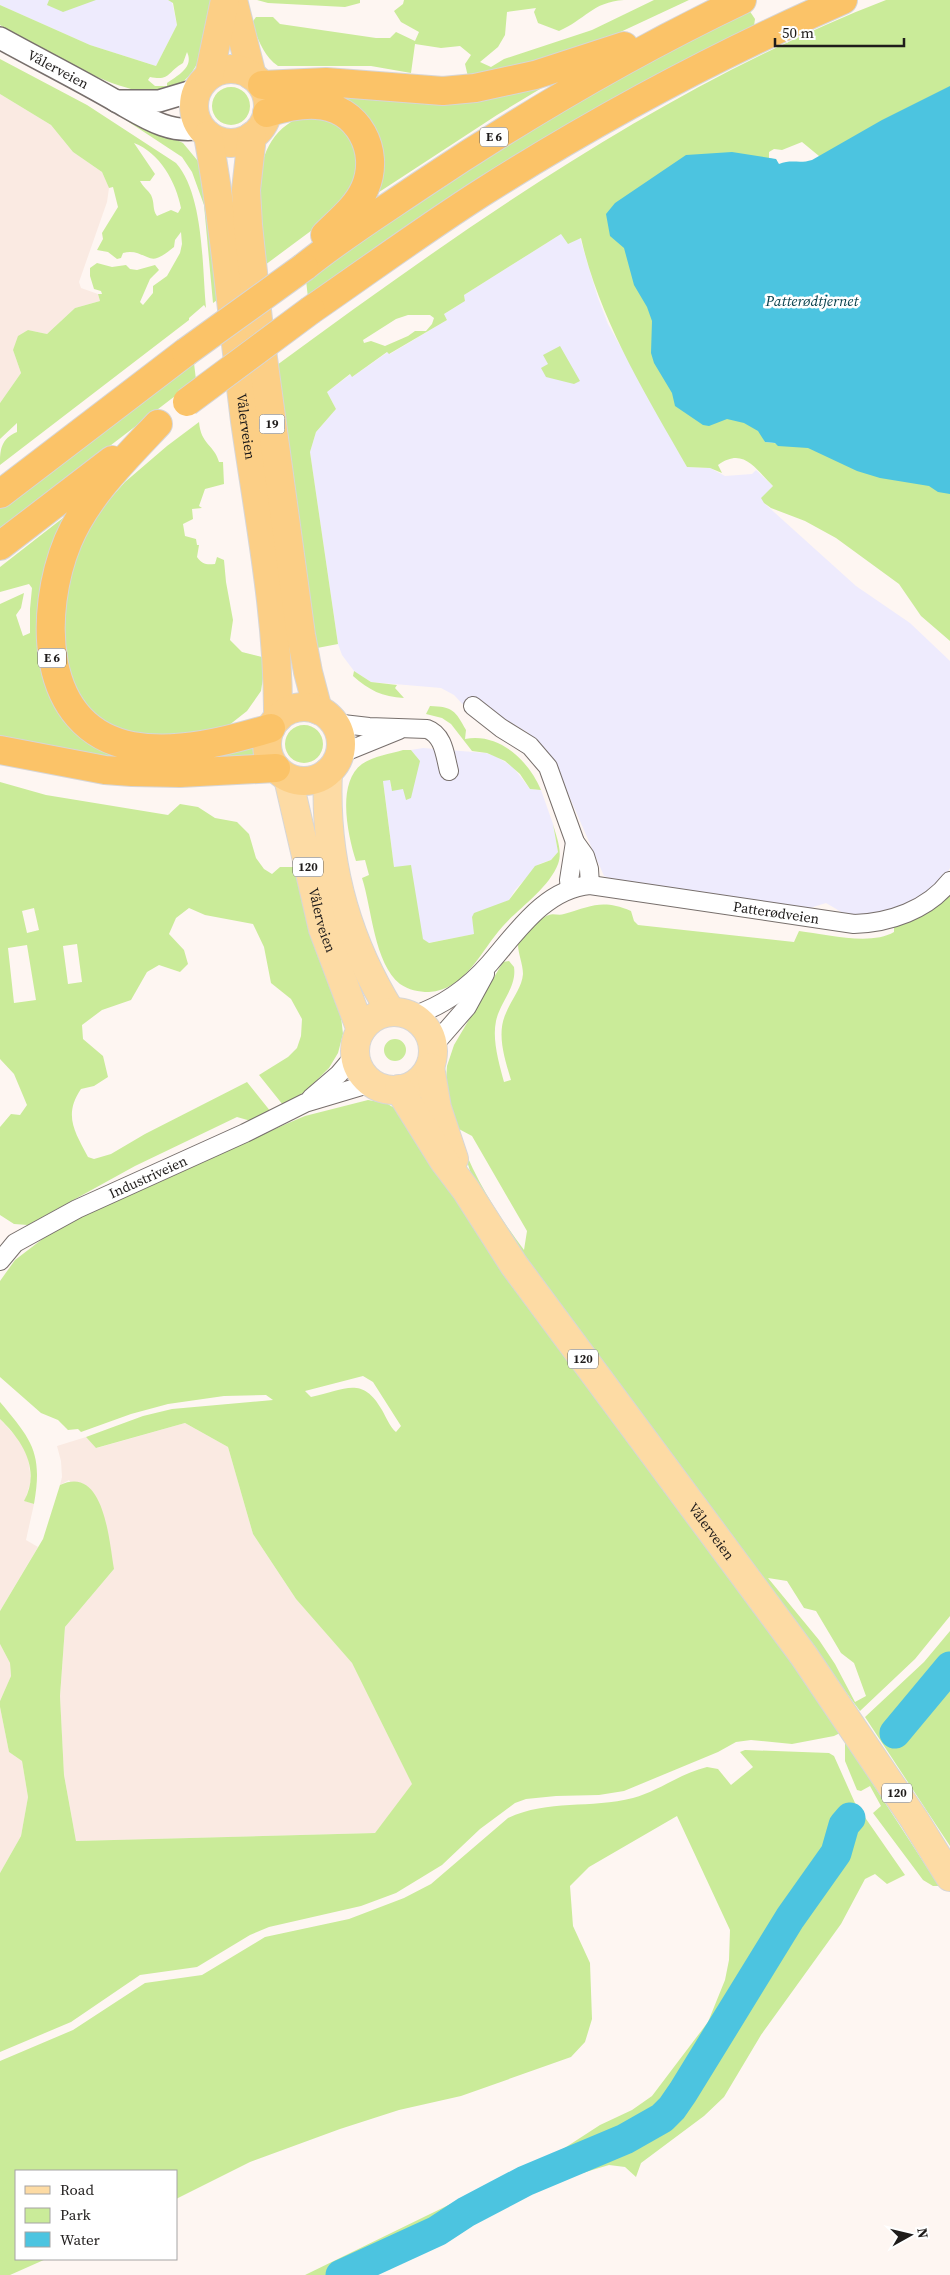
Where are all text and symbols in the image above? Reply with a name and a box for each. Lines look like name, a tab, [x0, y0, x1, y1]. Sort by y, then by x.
scale bar	[775, 15, 904, 47]
text: 50 m	[782, 22, 814, 43]
street label: Vålerveien	[24, 45, 93, 94]
road number: E 6	[480, 128, 508, 146]
water label: Patterødtjernet	[765, 290, 859, 311]
street label: Vålerveien	[232, 392, 261, 461]
road number: 19	[260, 414, 284, 434]
road number: E 6	[38, 648, 66, 668]
road number: 120	[293, 858, 323, 876]
street label: Vålerveien	[304, 886, 341, 956]
street label: Patterødveien	[732, 896, 821, 929]
street label: Industriveien	[106, 1150, 191, 1203]
road number: 120	[568, 1350, 598, 1368]
street label: Vålerveien	[684, 1499, 740, 1564]
road number: 120	[882, 1784, 912, 1802]
legend	[15, 2170, 178, 2260]
text: Road	[60, 2179, 94, 2200]
text: Park	[60, 2204, 92, 2225]
north arrow	[885, 2210, 935, 2260]
text: N	[912, 2227, 933, 2240]
text: Water	[60, 2229, 101, 2250]

